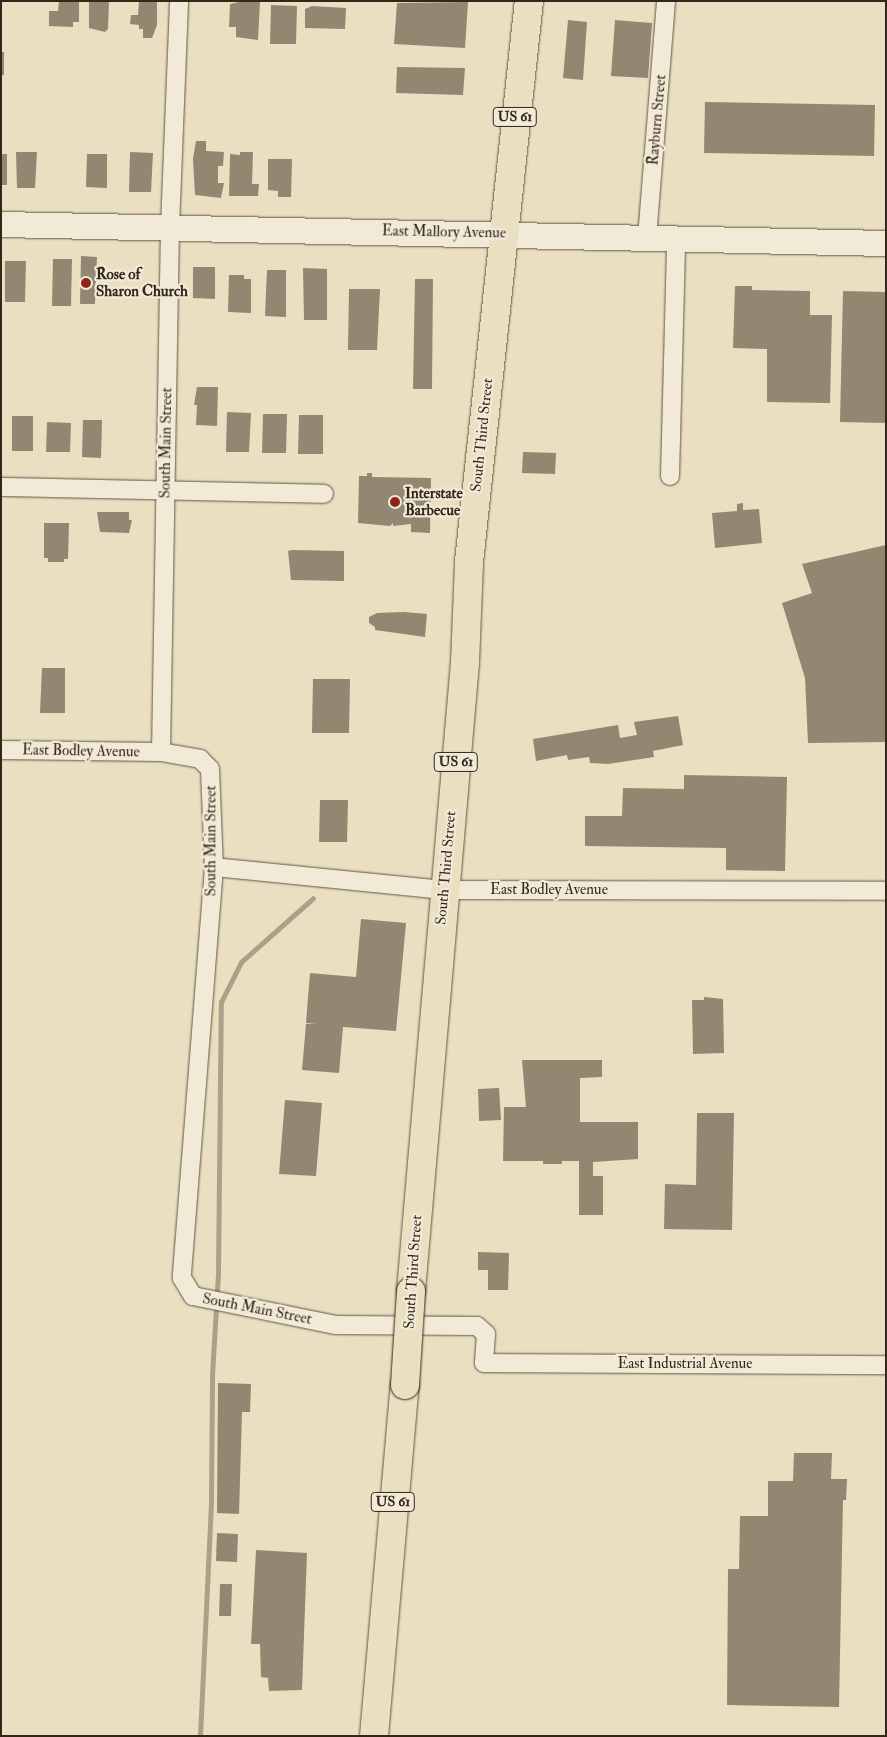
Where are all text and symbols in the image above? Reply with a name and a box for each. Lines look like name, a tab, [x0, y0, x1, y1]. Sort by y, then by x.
street label: Rayburn Street	[644, 74, 670, 166]
road number: US 61	[492, 105, 538, 128]
street label: East Mallory Avenue	[382, 222, 506, 242]
place label: Rose of Sharon Church	[96, 265, 188, 300]
marker: Rose of Sharon Church	[80, 277, 92, 289]
street label: South Third Street	[467, 377, 497, 493]
street label: South Main Street	[156, 387, 176, 499]
place label: Interstate Barbecue	[405, 484, 463, 519]
marker: Interstate Barbecue	[389, 496, 401, 508]
street label: East Bodley Avenue	[22, 741, 140, 761]
road number: US 61	[434, 750, 478, 774]
street label: South Main Street	[202, 786, 220, 896]
street label: South Third Street	[432, 810, 460, 926]
street label: East Bodley Avenue	[490, 881, 608, 899]
street label: South Third Street	[400, 1214, 426, 1330]
street label: South Main Street	[201, 1290, 313, 1328]
street label: East Industrial Avenue	[617, 1355, 753, 1373]
road number: US 61	[370, 1490, 416, 1514]

